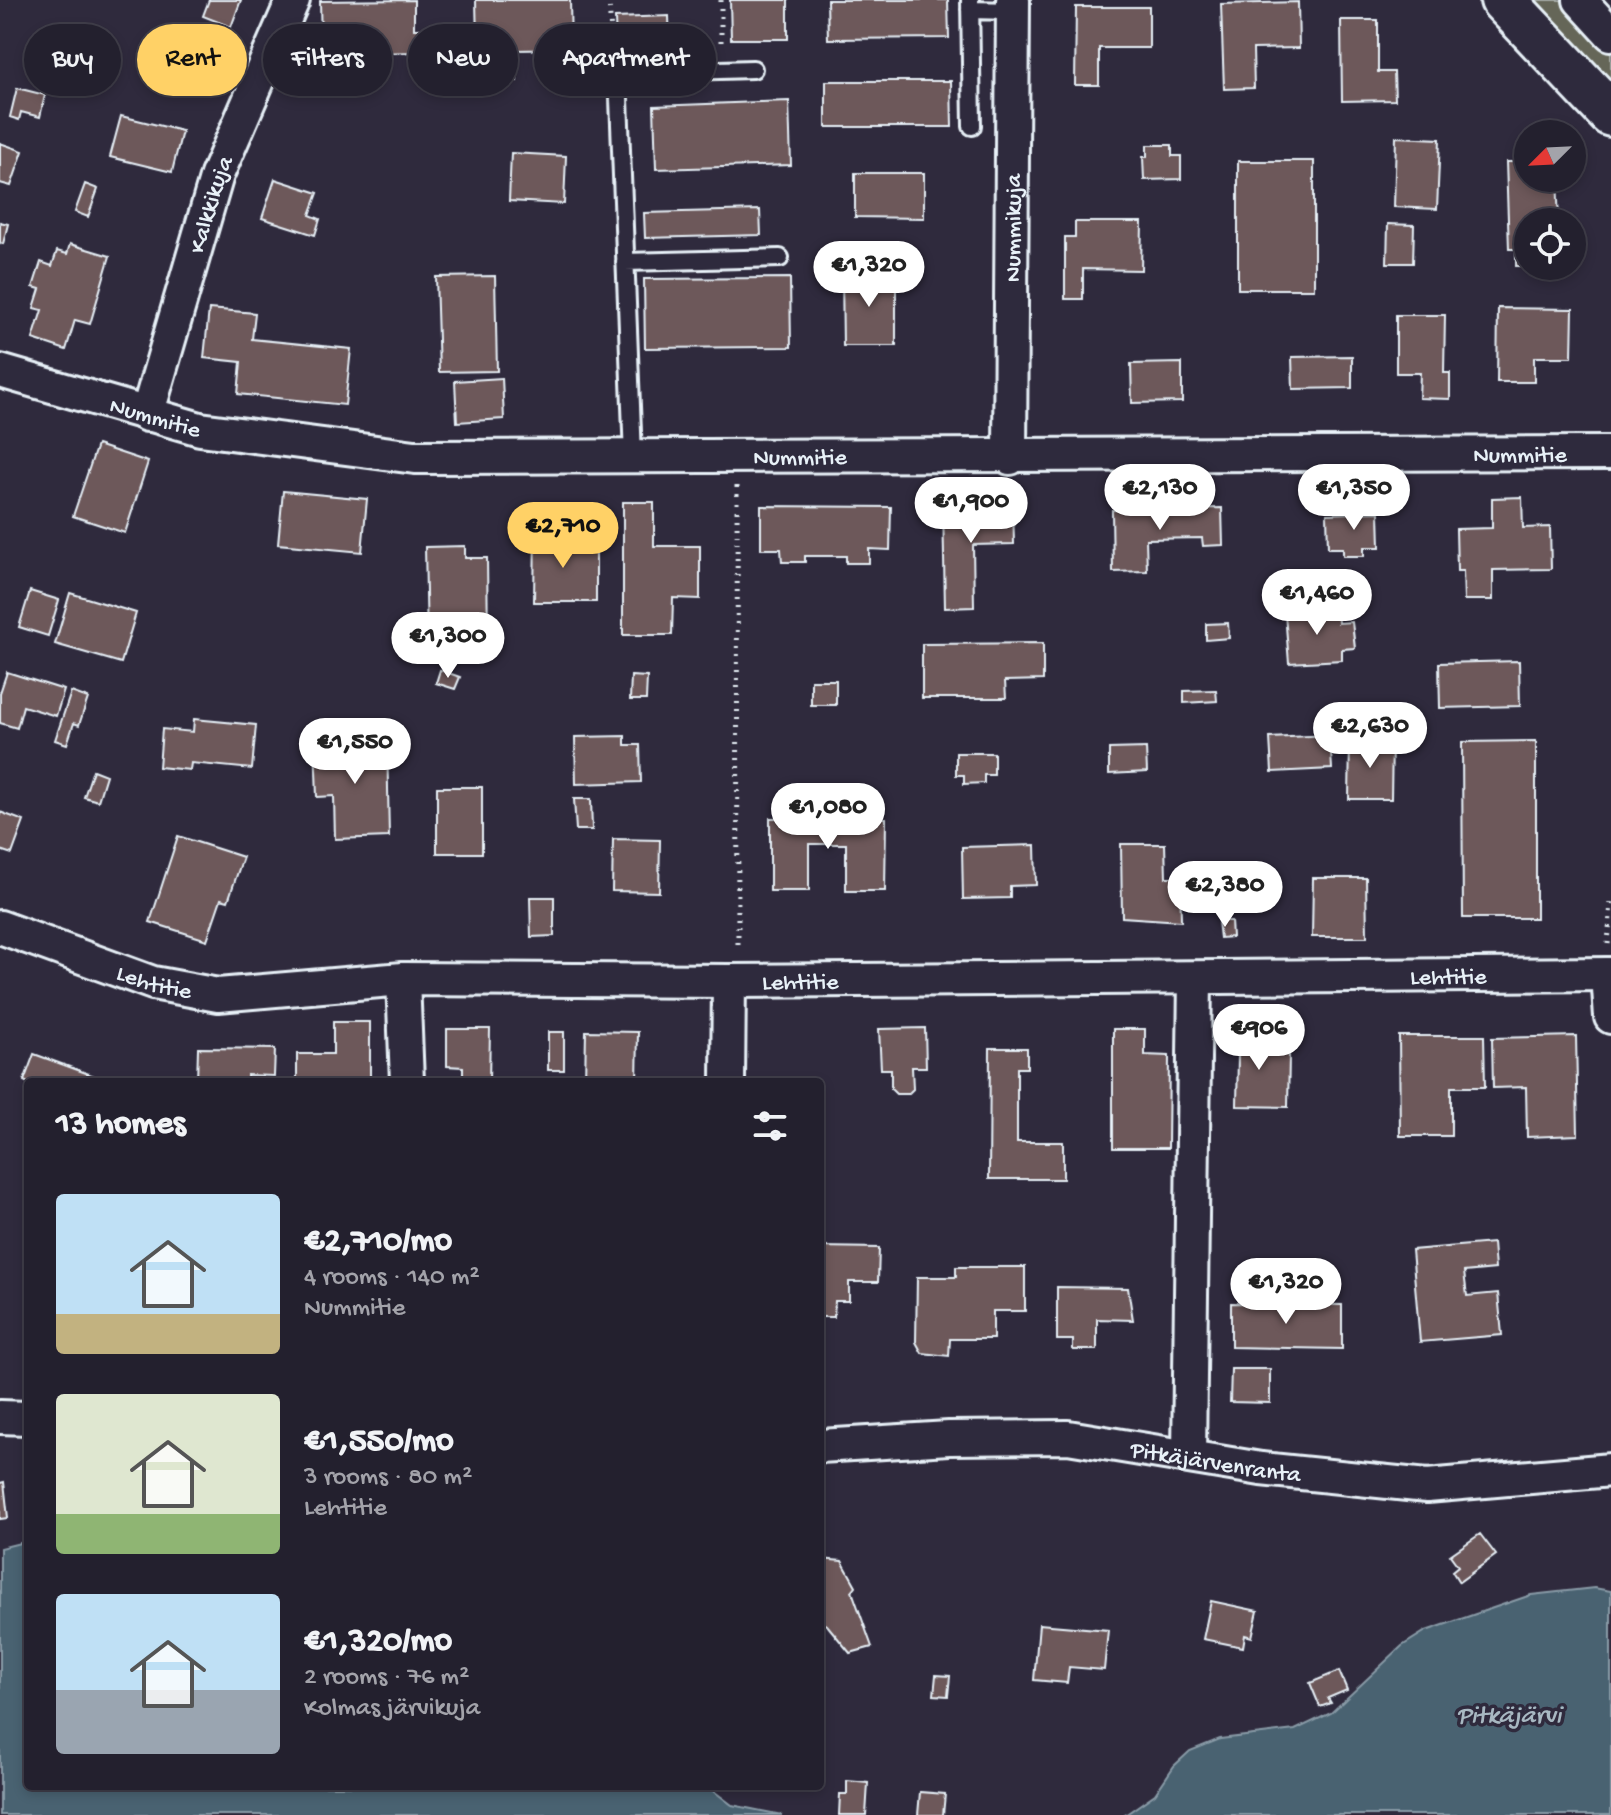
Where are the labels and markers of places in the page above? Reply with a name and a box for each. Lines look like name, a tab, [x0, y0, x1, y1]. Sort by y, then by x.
pin: €1,320	[804, 241, 934, 309]
pin: €2,130	[1095, 464, 1225, 532]
pin: €1,350	[1289, 464, 1419, 532]
pin: €1,900	[906, 477, 1036, 545]
pin: €2,710	[498, 502, 628, 570]
pin: €1,460	[1252, 569, 1382, 637]
pin: €1,300	[383, 612, 513, 680]
pin: €2,630	[1305, 702, 1435, 770]
pin: €1,550	[290, 718, 420, 786]
pin: €1,080	[763, 783, 893, 851]
pin: €2,380	[1160, 861, 1290, 929]
pin: €906	[1212, 1004, 1306, 1072]
pin: €1,320	[1221, 1258, 1351, 1326]

